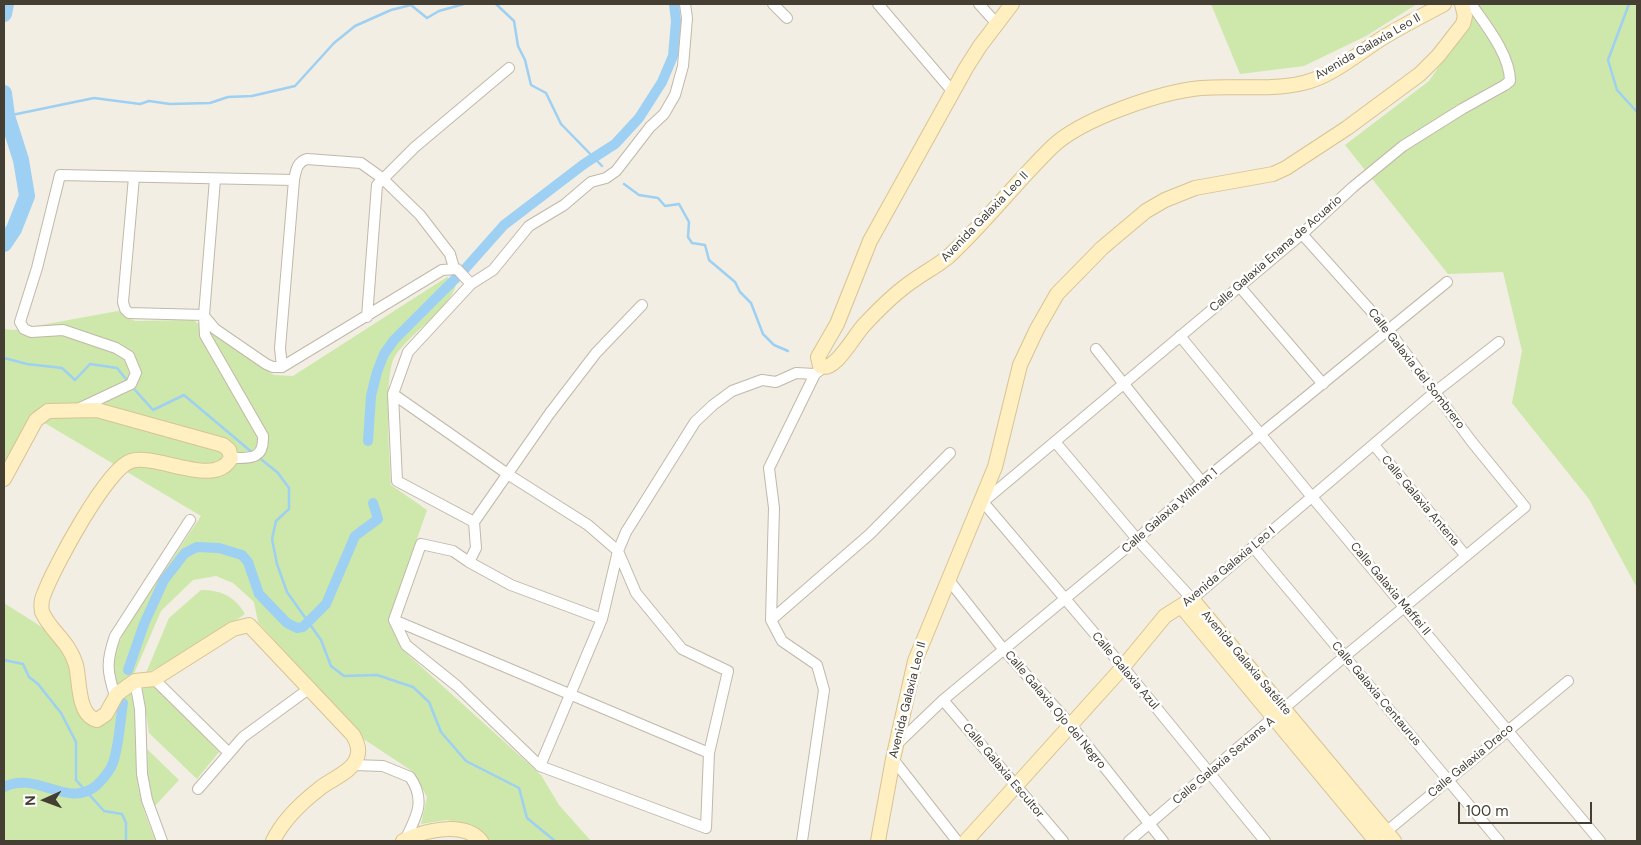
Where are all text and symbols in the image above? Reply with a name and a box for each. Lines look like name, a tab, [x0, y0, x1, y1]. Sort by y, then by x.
street label: Avenida Galaxia Leo II	[1313, 11, 1423, 83]
street label: Avenida Galaxia Leo II	[938, 169, 1032, 265]
street label: Calle Galaxia Enana de Acuario	[1207, 193, 1345, 315]
street label: Calle Galaxia del Sombrero	[1365, 306, 1467, 432]
street label: Calle Galaxia Antena	[1378, 453, 1462, 549]
street label: Calle Galaxia Wilman 1	[1119, 466, 1221, 556]
street label: Avenida Galaxia Leo I	[1180, 524, 1278, 610]
street label: Calle Galaxia Maffei II	[1347, 540, 1433, 638]
street label: Avenida Galaxia Satélite	[1198, 608, 1294, 718]
street label: Calle Galaxia Azul	[1088, 629, 1162, 713]
street label: Calle Galaxia Centaurus	[1328, 639, 1424, 749]
street label: Avenida Galaxia Leo II	[887, 640, 929, 760]
street label: Calle Galaxia Ojo del Negro	[1001, 648, 1109, 772]
street label: Calle Galaxia Sextans A	[1170, 714, 1278, 808]
street label: Calle Galaxia Escultor	[959, 721, 1047, 821]
street label: Calle Galaxia Draco	[1425, 721, 1517, 801]
north arrow	[20, 775, 70, 825]
scale bar	[1461, 792, 1595, 824]
text: N	[21, 795, 39, 806]
text: 100 m	[1466, 801, 1509, 821]

